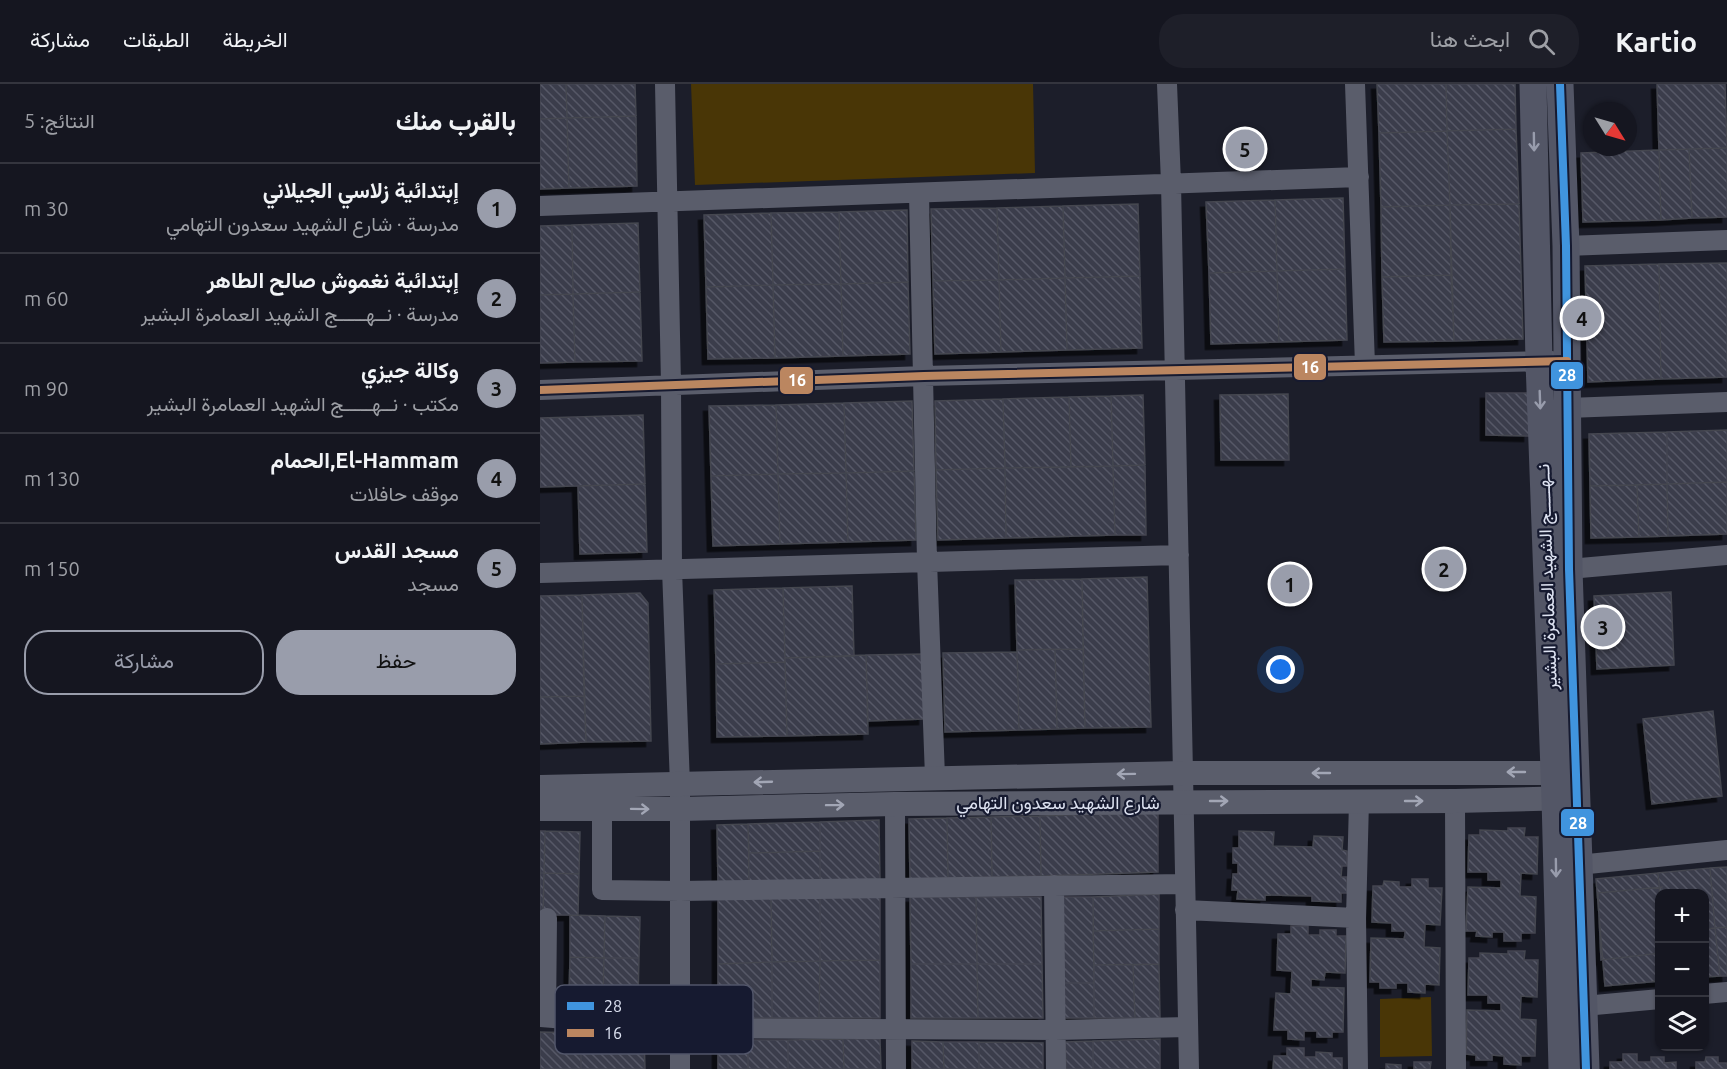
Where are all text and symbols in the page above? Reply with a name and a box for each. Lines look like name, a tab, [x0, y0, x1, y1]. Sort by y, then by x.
search box	[1159, 14, 1579, 68]
icon: search	[1525, 25, 1558, 58]
text: ابحث هنا	[1430, 26, 1510, 51]
text: Kartio	[1615, 26, 1697, 57]
text: مشاركة	[30, 27, 90, 51]
text: الطبقات	[123, 27, 190, 51]
text: الخريطة	[223, 27, 288, 51]
north arrow	[1583, 102, 1637, 156]
text: بالقرب منك	[396, 106, 516, 135]
text: النتائج: 5	[24, 109, 95, 132]
pin: 5	[1226, 126, 1264, 172]
one-way arrow	[1528, 132, 1540, 152]
text: إبتدائية زلاسي الجيلاني	[263, 177, 459, 202]
text: 30 m	[24, 197, 68, 220]
text: 1	[491, 197, 502, 220]
text: مدرسة · شارع الشهيد سعدون التهامي	[166, 212, 459, 235]
text: إبتدائية نغموش صالح الطاهر	[207, 267, 459, 292]
text: 60 m	[24, 287, 68, 310]
text: 2	[491, 287, 502, 310]
pin: 4	[1562, 296, 1602, 340]
text: مدرسة · نــهـــــج الشهيد العمامرة البشير	[141, 302, 459, 325]
line badge: 16	[1293, 353, 1327, 381]
text: وكالة جيزي	[361, 357, 459, 382]
text: 16	[1301, 358, 1319, 376]
line badge: 28	[1550, 361, 1584, 390]
line badge: 16	[779, 366, 814, 395]
text: 28	[1558, 366, 1576, 384]
text: 16	[788, 371, 806, 389]
text: 90 m	[24, 377, 68, 400]
text: 3	[491, 377, 502, 400]
one-way arrow	[1534, 390, 1546, 410]
text: مكتب · نــهـــــج الشهيد العمامرة البشير	[147, 392, 459, 415]
text: El-Hammam,الحمام	[270, 447, 459, 472]
street label: نــهـــــج الشهيد العمامرة البشير	[1532, 463, 1563, 691]
text: 130 m	[24, 467, 80, 490]
text: 4	[491, 467, 502, 490]
text: موقف حافلات	[350, 482, 459, 505]
text: مسجد القدس	[335, 537, 459, 562]
pin: 2	[1424, 546, 1464, 592]
text: 150 m	[24, 557, 80, 580]
text: 5	[491, 557, 502, 580]
pin: 1	[1270, 562, 1310, 606]
text: مسجد	[407, 572, 459, 595]
pin: 3	[1584, 604, 1622, 650]
button: مشاركة	[24, 630, 264, 695]
button: حفظ	[276, 630, 516, 695]
your location	[1266, 655, 1295, 684]
one-way arrow	[1506, 766, 1526, 778]
one-way arrow	[1311, 767, 1331, 779]
one-way arrow	[1116, 768, 1136, 780]
one-way arrow	[754, 777, 774, 788]
street label: شارع الشهيد سعدون التهامي	[956, 792, 1160, 818]
one-way arrow	[1209, 795, 1229, 807]
one-way arrow	[1404, 795, 1424, 807]
one-way arrow	[825, 800, 845, 811]
one-way arrow	[630, 803, 650, 815]
line badge: 28	[1560, 808, 1595, 837]
text: 28	[1569, 814, 1587, 832]
one-way arrow	[1551, 858, 1562, 878]
map controls	[1655, 889, 1709, 1051]
button: +	[1655, 889, 1709, 943]
button: −	[1655, 943, 1709, 997]
legend	[555, 985, 753, 1054]
text: 28	[604, 997, 622, 1015]
button: layers	[1655, 997, 1709, 1051]
text: 16	[604, 1024, 622, 1042]

